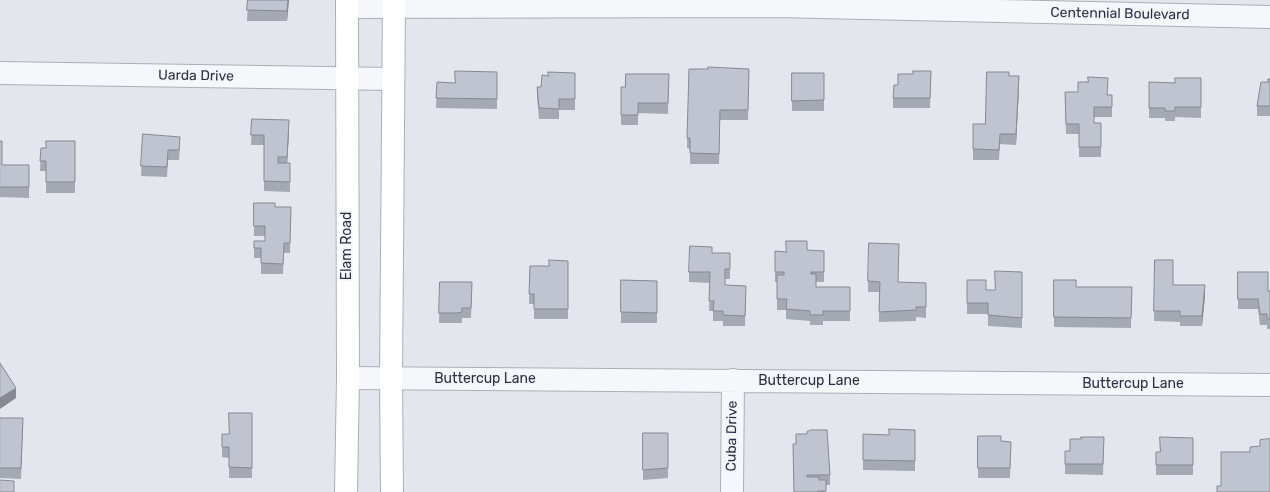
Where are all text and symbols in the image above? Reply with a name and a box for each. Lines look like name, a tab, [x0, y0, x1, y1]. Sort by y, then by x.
street label: Centennial Boulevard	[1050, 4, 1190, 24]
street label: Uarda Drive	[158, 67, 234, 85]
street label: Elam Road	[339, 212, 355, 280]
street label: Buttercup Lane	[434, 371, 536, 387]
street label: Buttercup Lane	[758, 373, 860, 389]
street label: Buttercup Lane	[1082, 376, 1184, 392]
street label: Cuba Drive	[723, 400, 741, 472]

